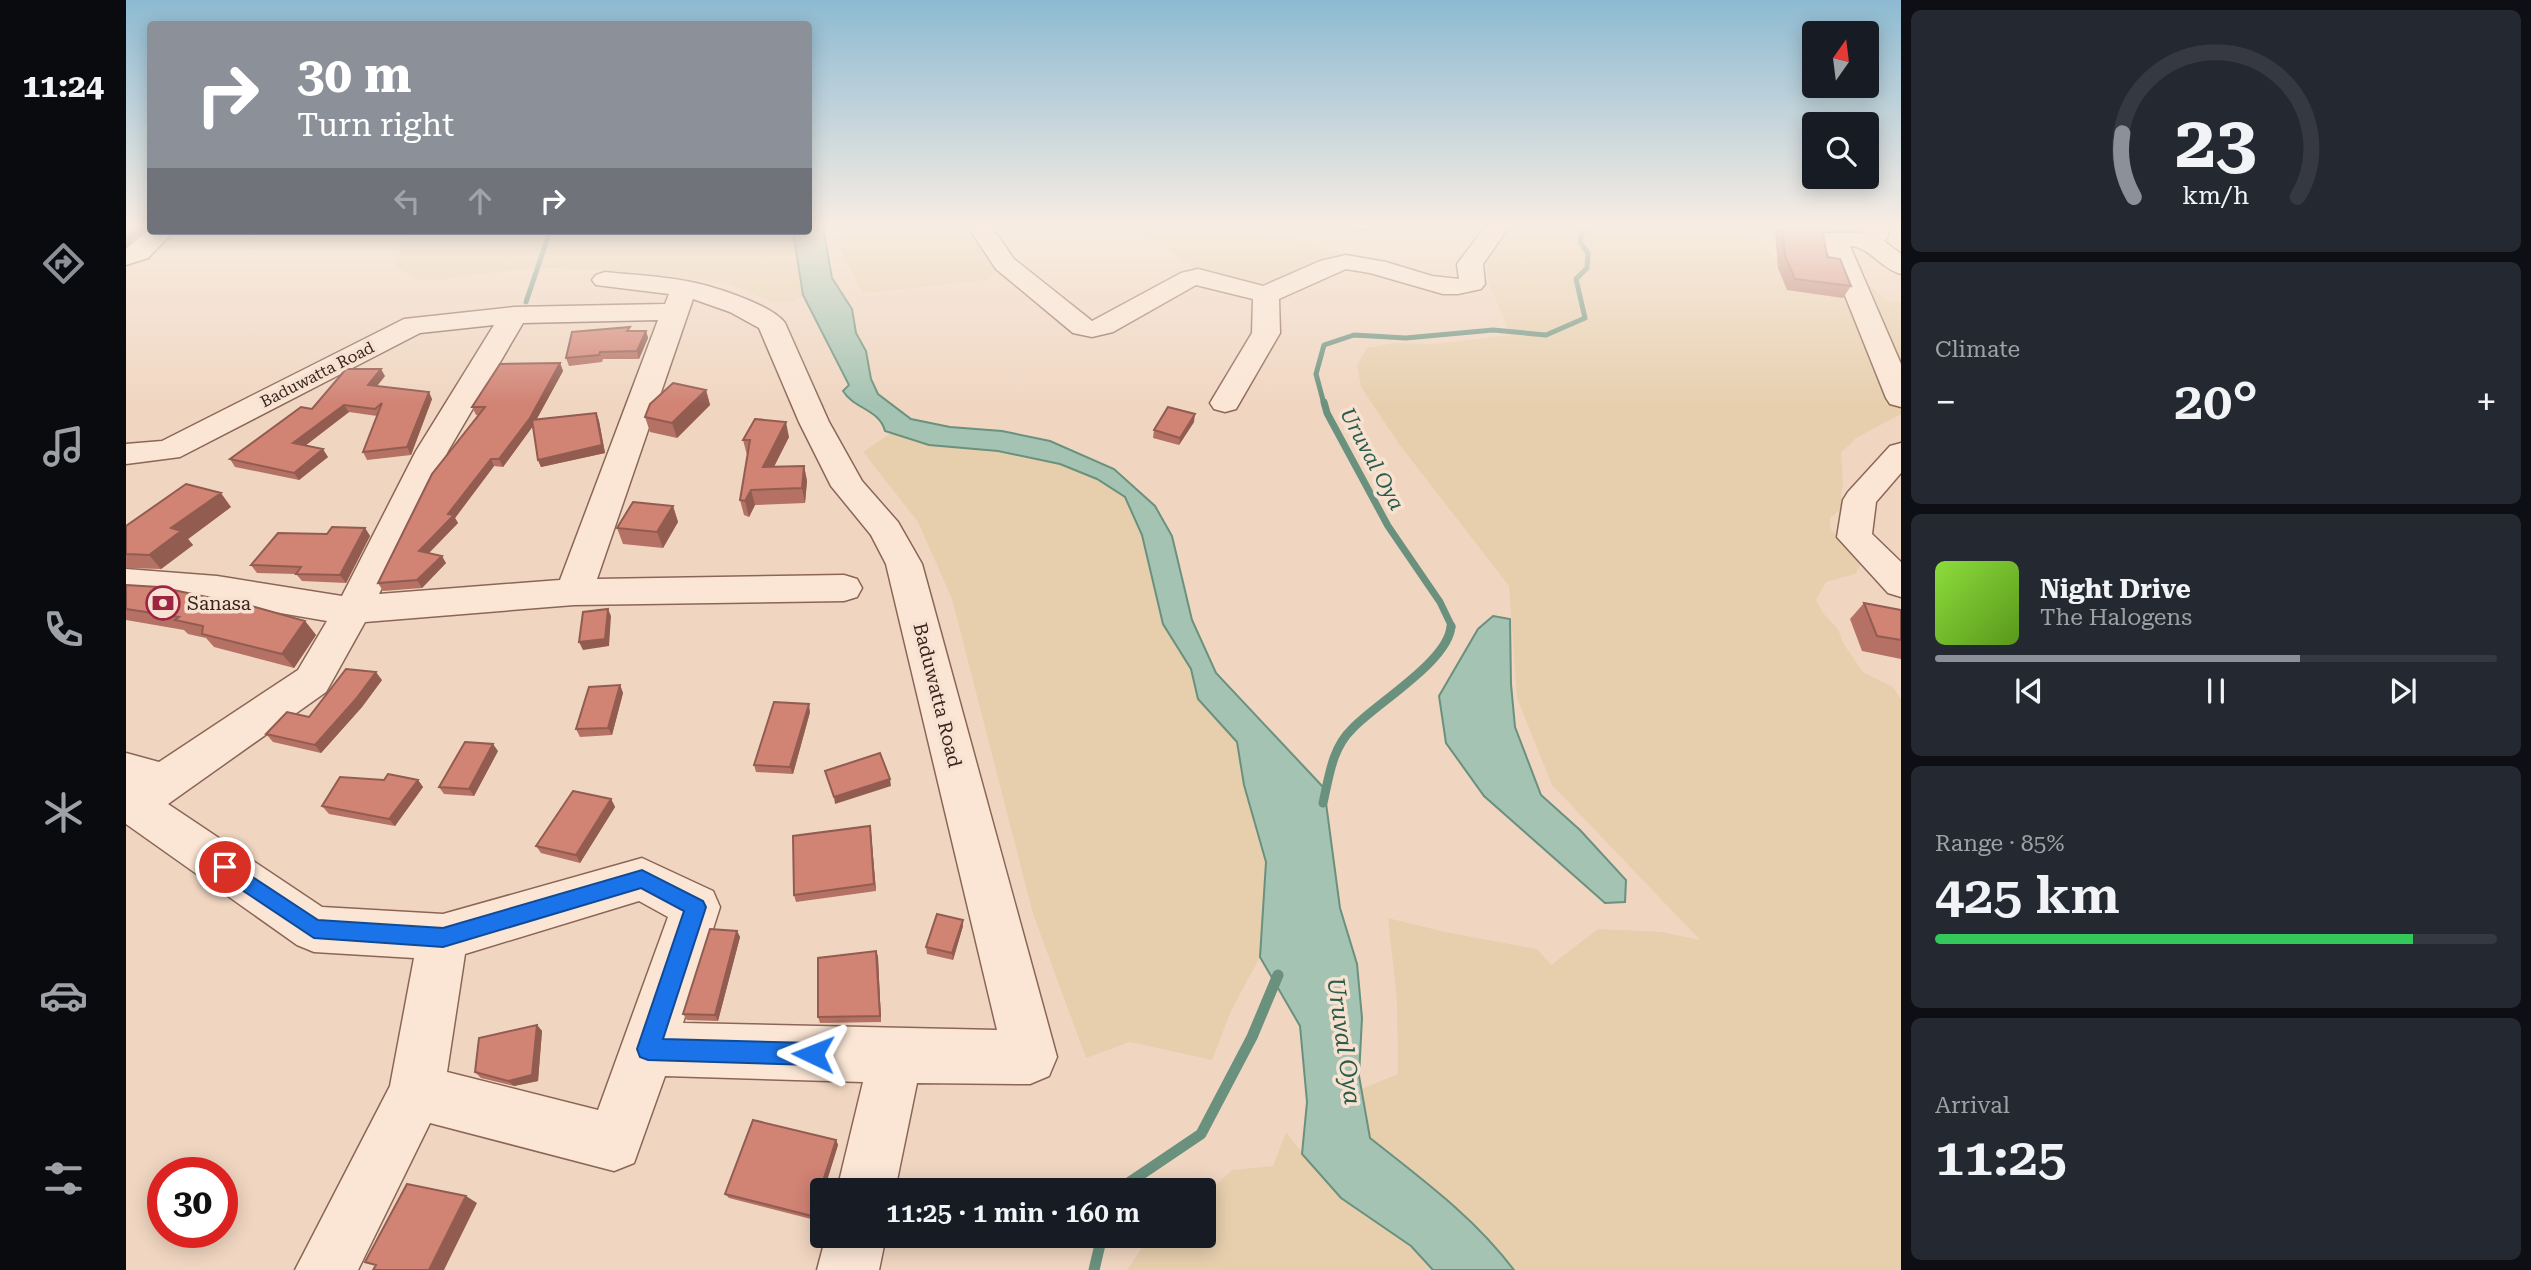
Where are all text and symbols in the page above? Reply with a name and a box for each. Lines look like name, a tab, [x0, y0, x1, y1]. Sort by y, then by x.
north arrow	[1802, 21, 1880, 98]
map controls	[1802, 21, 1879, 189]
text: 30 m	[297, 47, 412, 104]
icon: right	[182, 49, 273, 140]
text: 11:24	[22, 67, 104, 105]
text: 23	[2175, 100, 2257, 185]
text: Turn right	[297, 106, 454, 144]
button: search	[1802, 112, 1879, 189]
text: km/h	[2183, 181, 2249, 210]
icon: left	[388, 182, 426, 220]
icon: ahead	[461, 182, 499, 220]
icon: right	[534, 182, 572, 220]
icon: directions	[39, 239, 88, 288]
text: Climate	[1935, 336, 2020, 363]
street label: Baduwatta Road	[257, 338, 377, 411]
text: 20°	[2174, 371, 2258, 432]
text: −	[1935, 380, 1956, 424]
text: +	[2476, 380, 2497, 424]
water label: Uruval Oya	[1335, 404, 1409, 514]
icon: music	[39, 422, 88, 471]
text: Night Drive	[2040, 574, 2191, 604]
bank icon: Sanasa	[144, 584, 182, 622]
place label: Sanasa	[187, 592, 252, 615]
text: The Halogens	[2040, 604, 2192, 631]
icon: phone	[39, 605, 88, 654]
street label: Baduwatta Road	[908, 620, 967, 770]
icon: previous	[2010, 672, 2048, 710]
icon: pause	[2197, 672, 2235, 710]
icon: next	[2384, 672, 2422, 710]
icon: climate	[39, 788, 88, 837]
text: Range · 85%	[1935, 830, 2064, 857]
pin	[195, 837, 255, 897]
icon: arrive	[206, 848, 244, 886]
text: 425 km	[1935, 865, 2120, 926]
icon: car	[39, 971, 88, 1020]
water label: Uruval Oya	[1321, 976, 1367, 1106]
position arrow	[776, 1017, 850, 1091]
text: Arrival	[1935, 1092, 2010, 1119]
text: 11:25	[1935, 1127, 2067, 1188]
icon: filters	[39, 1154, 88, 1203]
speed limit sign: 30	[147, 1157, 238, 1248]
text: 11:25 · 1 min · 160 m	[886, 1198, 1140, 1228]

